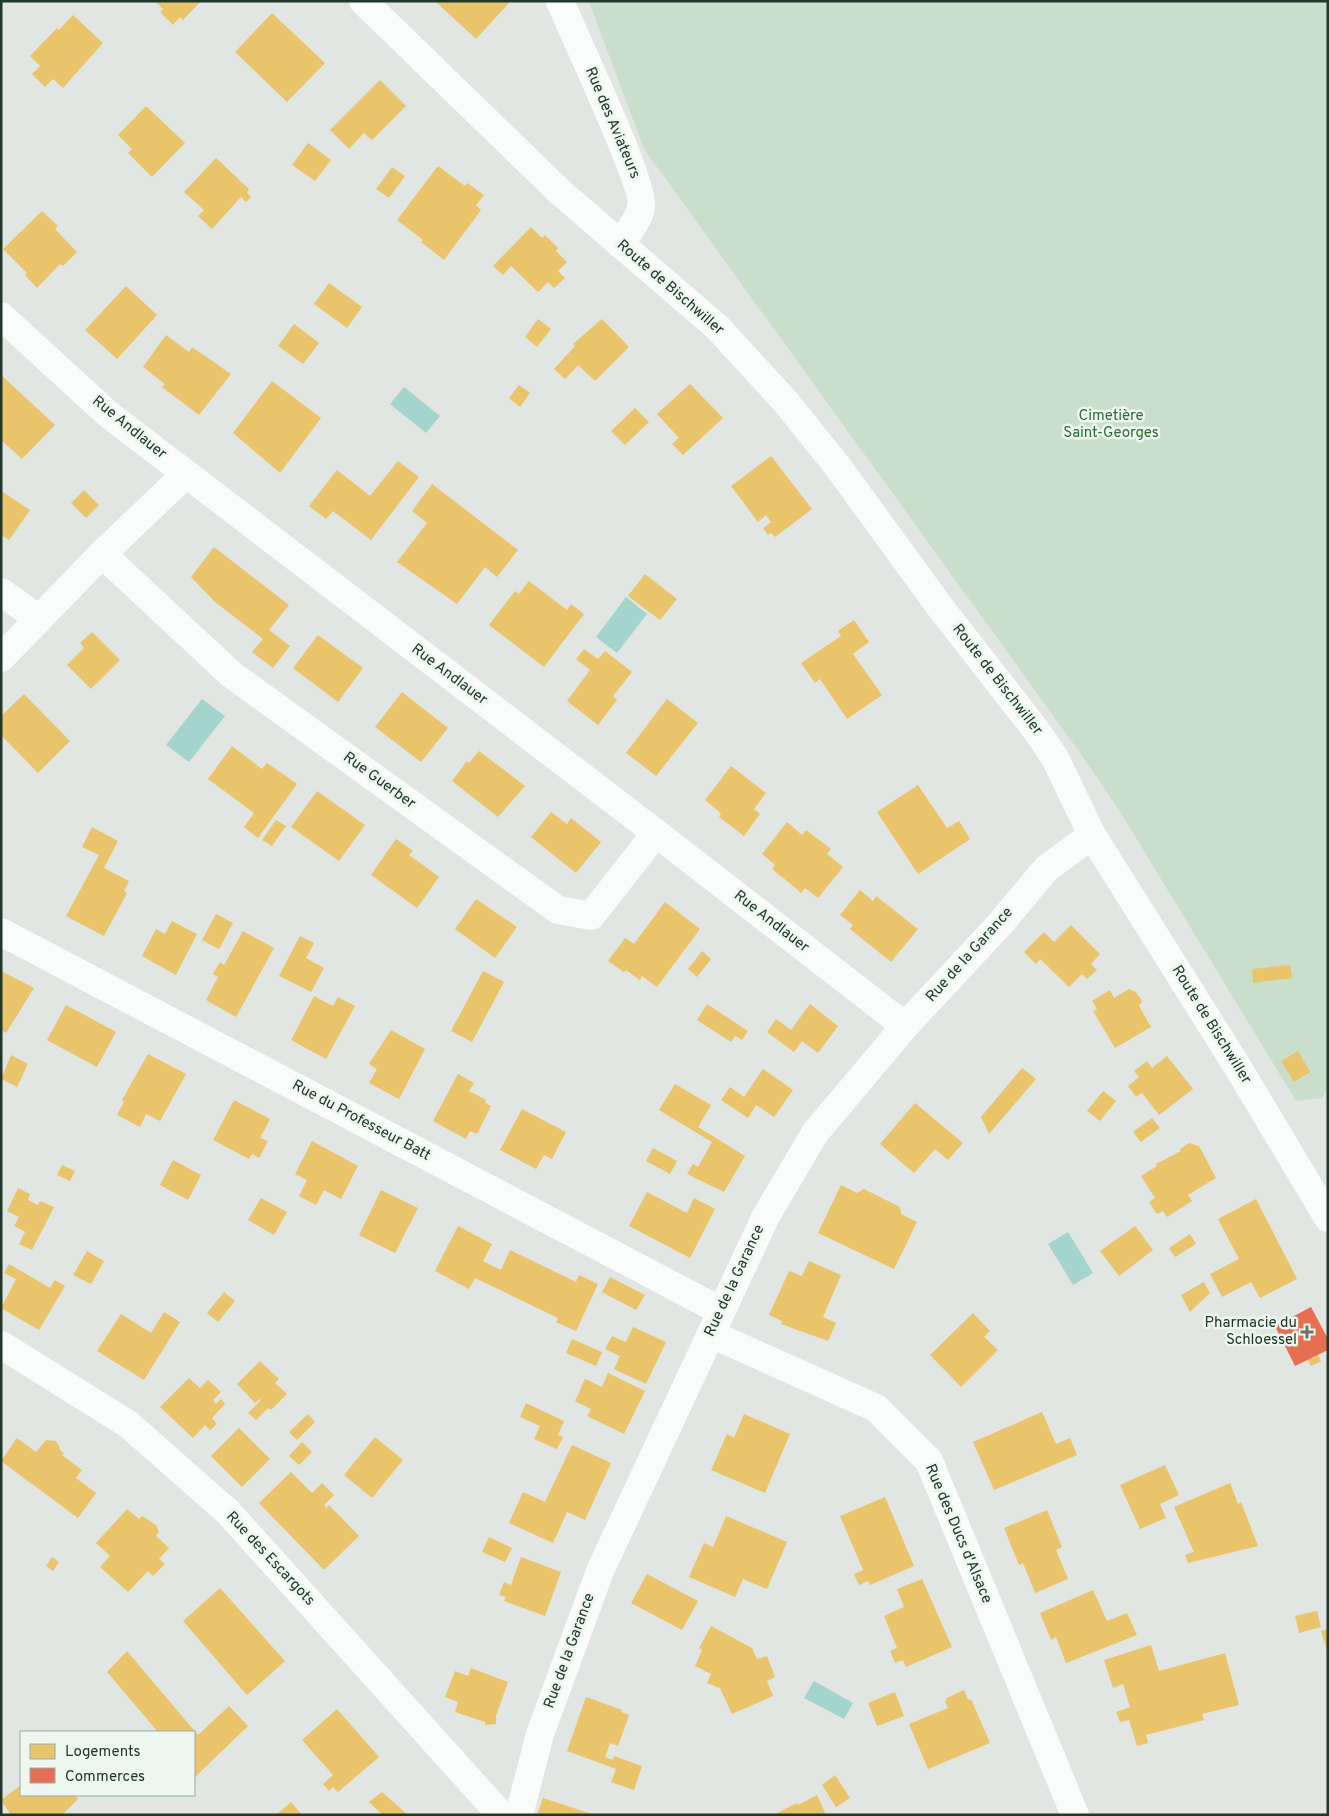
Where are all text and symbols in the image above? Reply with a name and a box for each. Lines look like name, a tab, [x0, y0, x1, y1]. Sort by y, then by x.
street label: Rue des Aviateurs	[580, 64, 644, 182]
street label: Route de Bischwiller	[612, 236, 728, 340]
street label: Rue Andlauer	[88, 392, 170, 464]
park label: Cimetière Saint-Georges	[1063, 407, 1159, 443]
street label: Route de Bischwiller	[948, 620, 1047, 740]
street label: Rue Andlauer	[407, 640, 491, 710]
street label: Rue Guerber	[339, 748, 419, 814]
street label: Rue Andlauer	[729, 887, 813, 957]
street label: Rue de la Garance	[922, 904, 1018, 1006]
street label: Route de Bischwiller	[1167, 962, 1255, 1088]
street label: Rue du Professeur Batt	[288, 1076, 434, 1166]
street label: Rue de la Garance	[701, 1222, 769, 1340]
place label: Pharmacie du Schloessel	[1205, 1314, 1297, 1350]
marker: Pharmacie du Schloessel	[1301, 1326, 1313, 1338]
street label: Rue des Ducs d'Alsace	[920, 1461, 996, 1607]
street label: Rue des Escargots	[221, 1508, 319, 1610]
street label: Rue de la Garance	[540, 1591, 600, 1711]
legend	[20, 1731, 195, 1796]
text: Logements	[65, 1743, 141, 1762]
text: Commerces	[65, 1768, 145, 1787]

